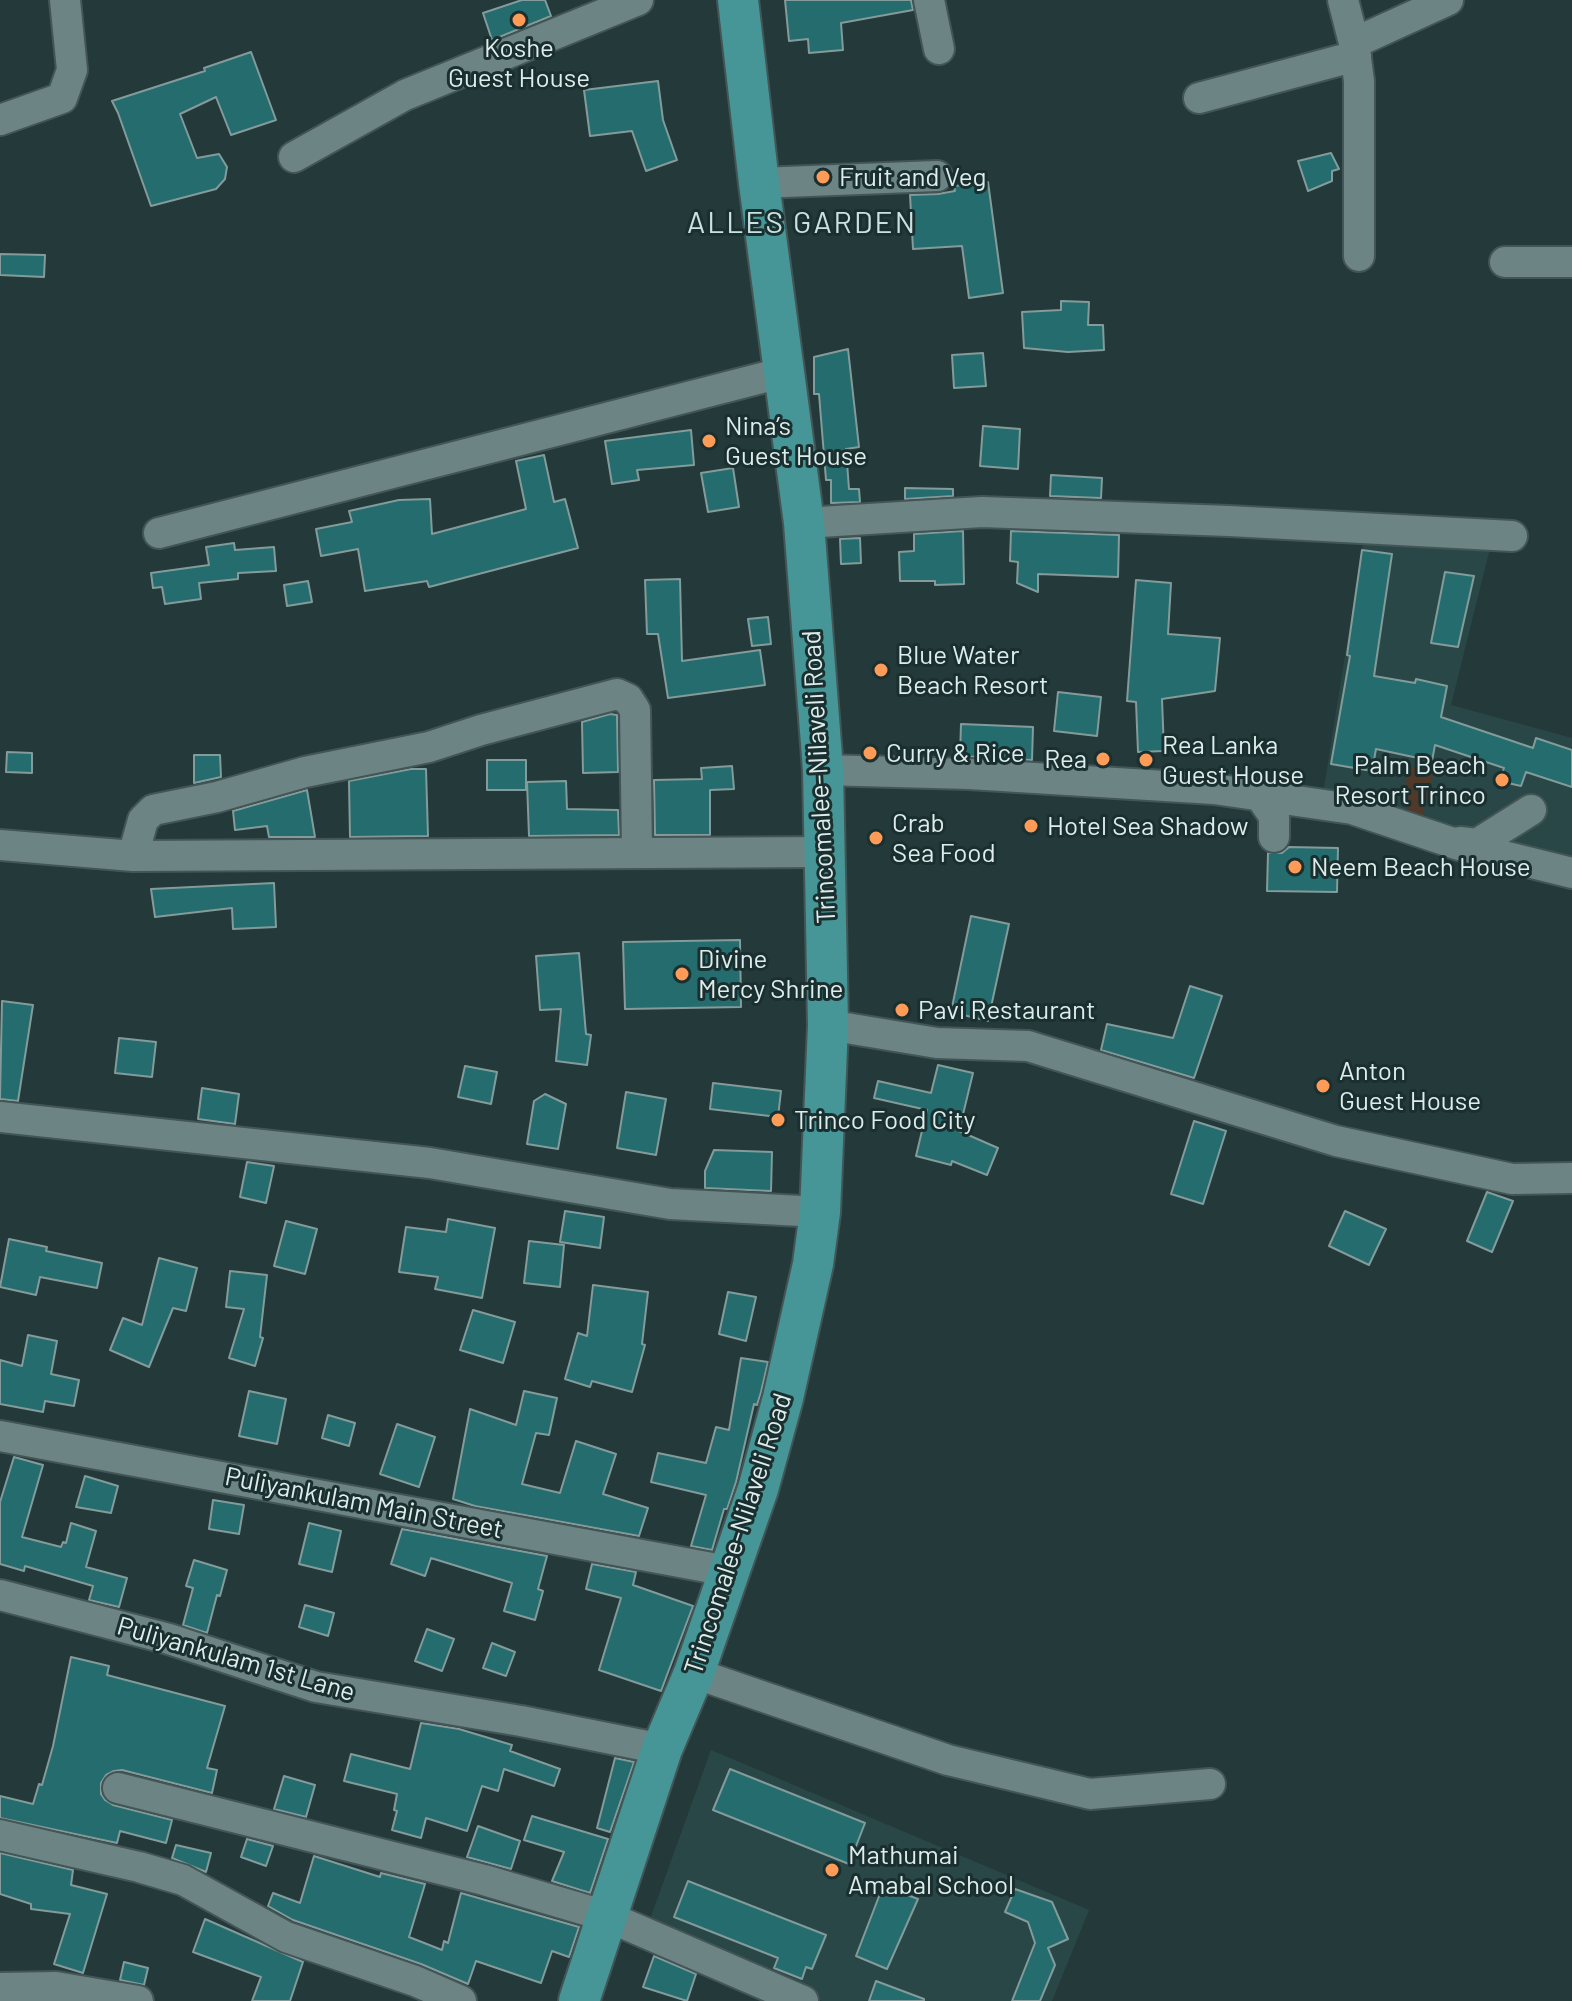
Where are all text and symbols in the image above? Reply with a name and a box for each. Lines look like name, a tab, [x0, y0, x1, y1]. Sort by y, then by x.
marker: Koshe Guest House	[510, 11, 528, 29]
place label: Koshe Guest House	[448, 32, 590, 94]
place label: Fruit and Veg	[839, 161, 986, 193]
marker: Fruit and Veg	[814, 168, 832, 186]
district label: ALLES GARDEN	[687, 205, 917, 241]
place label: Nina’s Guest House	[725, 410, 867, 472]
marker: Nina’s Guest House	[700, 432, 718, 450]
street label: Trincomalee-Nilaveli Road	[796, 629, 842, 925]
place label: Blue Water Beach Resort	[897, 639, 1048, 700]
marker: Blue Water Beach Resort	[872, 661, 890, 679]
place label: Rea Lanka Guest House	[1162, 729, 1304, 790]
place label: Curry & Rice	[886, 737, 1025, 769]
place label: Rea	[1044, 743, 1087, 775]
marker: Curry & Rice	[861, 744, 879, 762]
place label: Palm Beach Resort Trinco	[1334, 749, 1486, 810]
marker: Rea	[1094, 750, 1112, 768]
marker: Rea Lanka Guest House	[1137, 751, 1155, 769]
marker: Palm Beach Resort Trinco	[1493, 771, 1511, 789]
place label: Crab Sea Food	[892, 807, 996, 868]
place label: Hotel Sea Shadow	[1047, 810, 1249, 842]
marker: Hotel Sea Shadow	[1022, 817, 1040, 835]
marker: Crab Sea Food	[867, 829, 885, 847]
place label: Neem Beach House	[1311, 851, 1531, 883]
marker: Neem Beach House	[1286, 858, 1304, 876]
place label: Divine Mercy Shrine	[698, 943, 843, 1004]
marker: Divine Mercy Shrine	[673, 965, 691, 983]
place label: Pavi Restaurant	[918, 994, 1095, 1026]
marker: Pavi Restaurant	[893, 1001, 911, 1019]
place label: Anton Guest House	[1339, 1055, 1481, 1116]
marker: Anton Guest House	[1314, 1077, 1332, 1095]
place label: Trinco Food City	[794, 1104, 975, 1136]
marker: Trinco Food City	[769, 1111, 787, 1129]
street label: Trincomalee-Nilaveli Road	[678, 1389, 798, 1679]
street label: Puliyankulam Main Street	[222, 1461, 506, 1545]
street label: Puliyankulam 1st Lane	[114, 1610, 358, 1708]
place label: Mathumai Amabal School	[848, 1839, 1014, 1900]
marker: Mathumai Amabal School	[823, 1861, 841, 1879]

